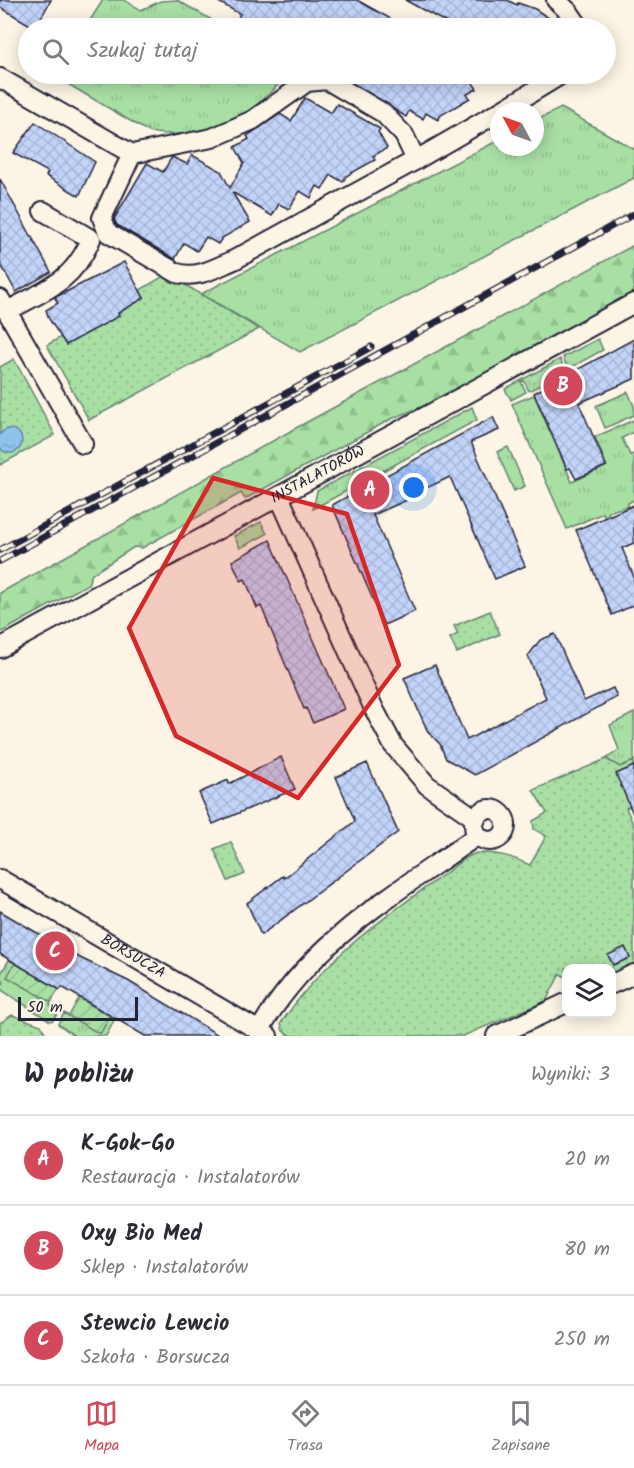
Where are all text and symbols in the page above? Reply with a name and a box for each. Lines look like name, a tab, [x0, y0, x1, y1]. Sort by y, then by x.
search box	[18, 18, 616, 84]
text: Szukaj tutaj	[87, 34, 198, 69]
icon: search	[39, 35, 72, 68]
north arrow	[490, 102, 544, 156]
pin: B	[544, 364, 582, 408]
street label: INSTALATORÓW	[266, 439, 370, 510]
pin: A	[350, 468, 389, 512]
your location	[399, 473, 428, 502]
pin: C	[36, 928, 74, 974]
street label: BORSUCZA	[96, 928, 170, 985]
map controls	[562, 964, 616, 1018]
button: layers	[562, 964, 616, 1018]
scale bar	[18, 994, 138, 1022]
text: 50 m	[27, 995, 63, 1020]
text: W pobliżu	[24, 1054, 133, 1096]
text: Wyniki: 3	[531, 1059, 610, 1091]
text: K-Gok-Go	[81, 1127, 175, 1162]
text: A	[37, 1144, 50, 1176]
text: 20 m	[564, 1144, 610, 1176]
text: Restauracja · Instalatorów	[81, 1162, 300, 1194]
text: Oxy Bio Med	[81, 1217, 202, 1252]
text: B	[37, 1234, 50, 1266]
text: 80 m	[564, 1234, 610, 1266]
text: Sklep · Instalatorów	[81, 1252, 248, 1284]
text: Stewcio Lewcio	[81, 1307, 229, 1342]
text: C	[37, 1324, 50, 1356]
text: 250 m	[554, 1324, 610, 1356]
text: Szkoła · Borsucza	[81, 1342, 230, 1374]
tab: Mapa	[84, 1397, 119, 1458]
tab: Trasa	[287, 1397, 323, 1458]
tab: Zapisane	[491, 1397, 550, 1458]

